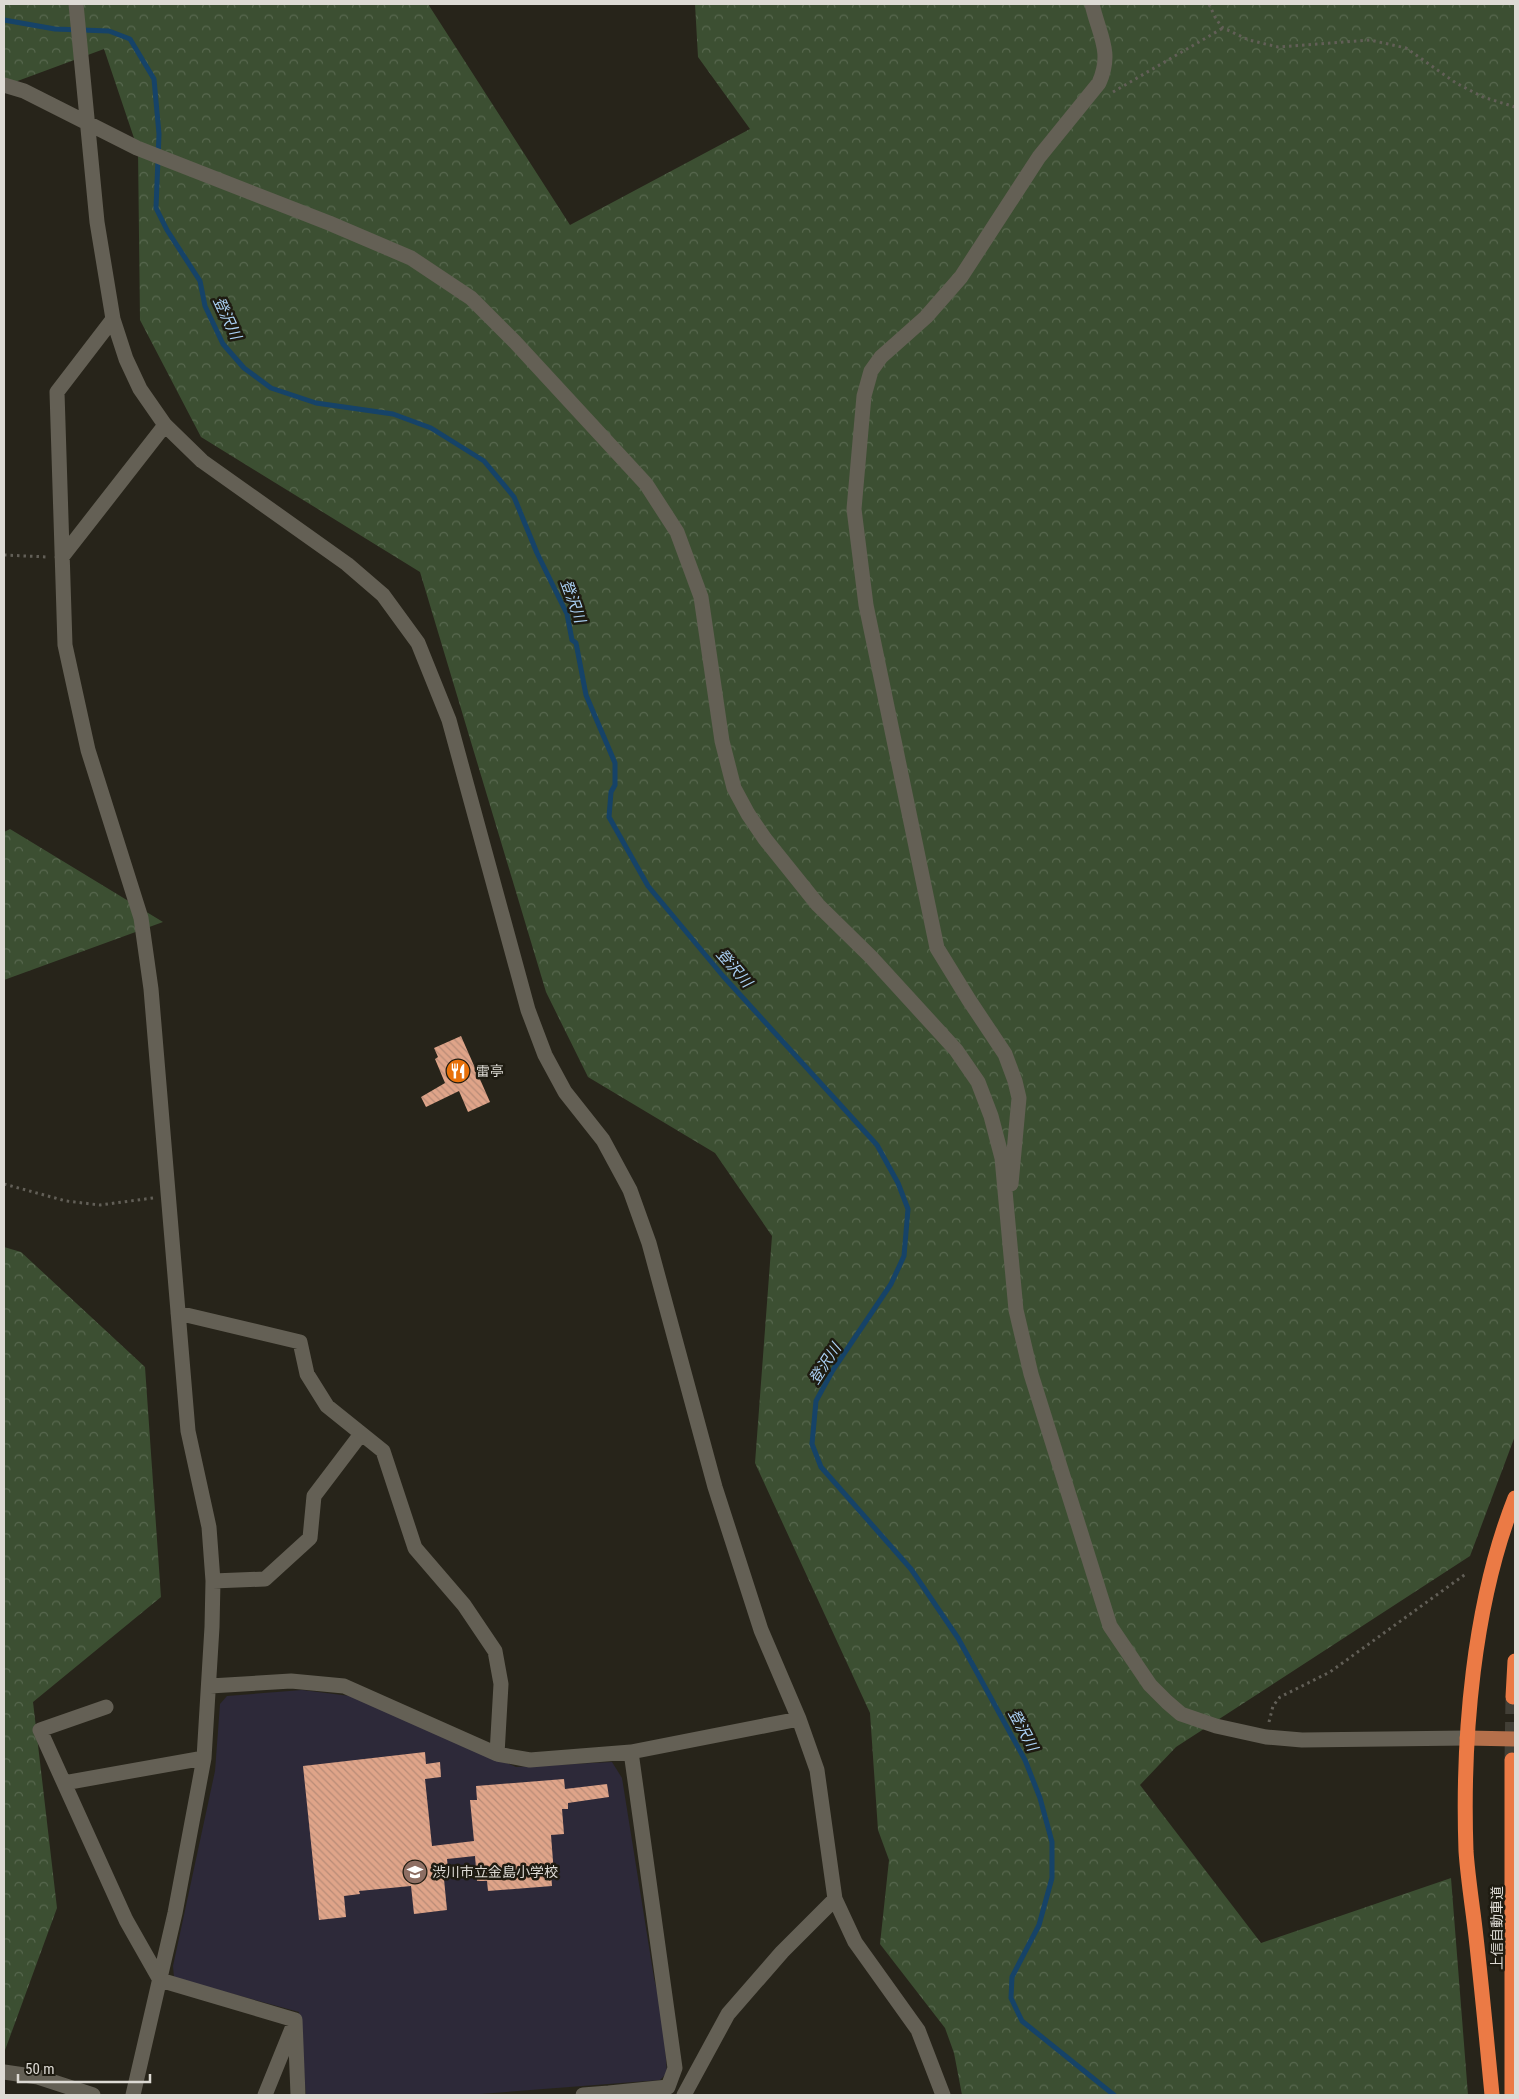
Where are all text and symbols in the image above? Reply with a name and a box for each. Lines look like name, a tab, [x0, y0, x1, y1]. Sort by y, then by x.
water label: 登沢川	[209, 294, 246, 344]
water label: 登沢川	[557, 577, 590, 627]
water label: 登沢川	[712, 945, 757, 992]
restaurant icon: 雷亭	[445, 1058, 471, 1084]
place label: 雷亭	[476, 1063, 504, 1079]
water label: 登沢川	[805, 1339, 846, 1388]
water label: 登沢川	[1004, 1706, 1042, 1756]
school or university icon: 渋川市立金島小学校	[402, 1859, 428, 1885]
place label: 渋川市立金島小学校	[432, 1864, 558, 1880]
street label: 上信自動車道	[1489, 1886, 1505, 1970]
scale bar	[18, 2052, 150, 2084]
text: 50 m	[25, 2060, 55, 2078]

